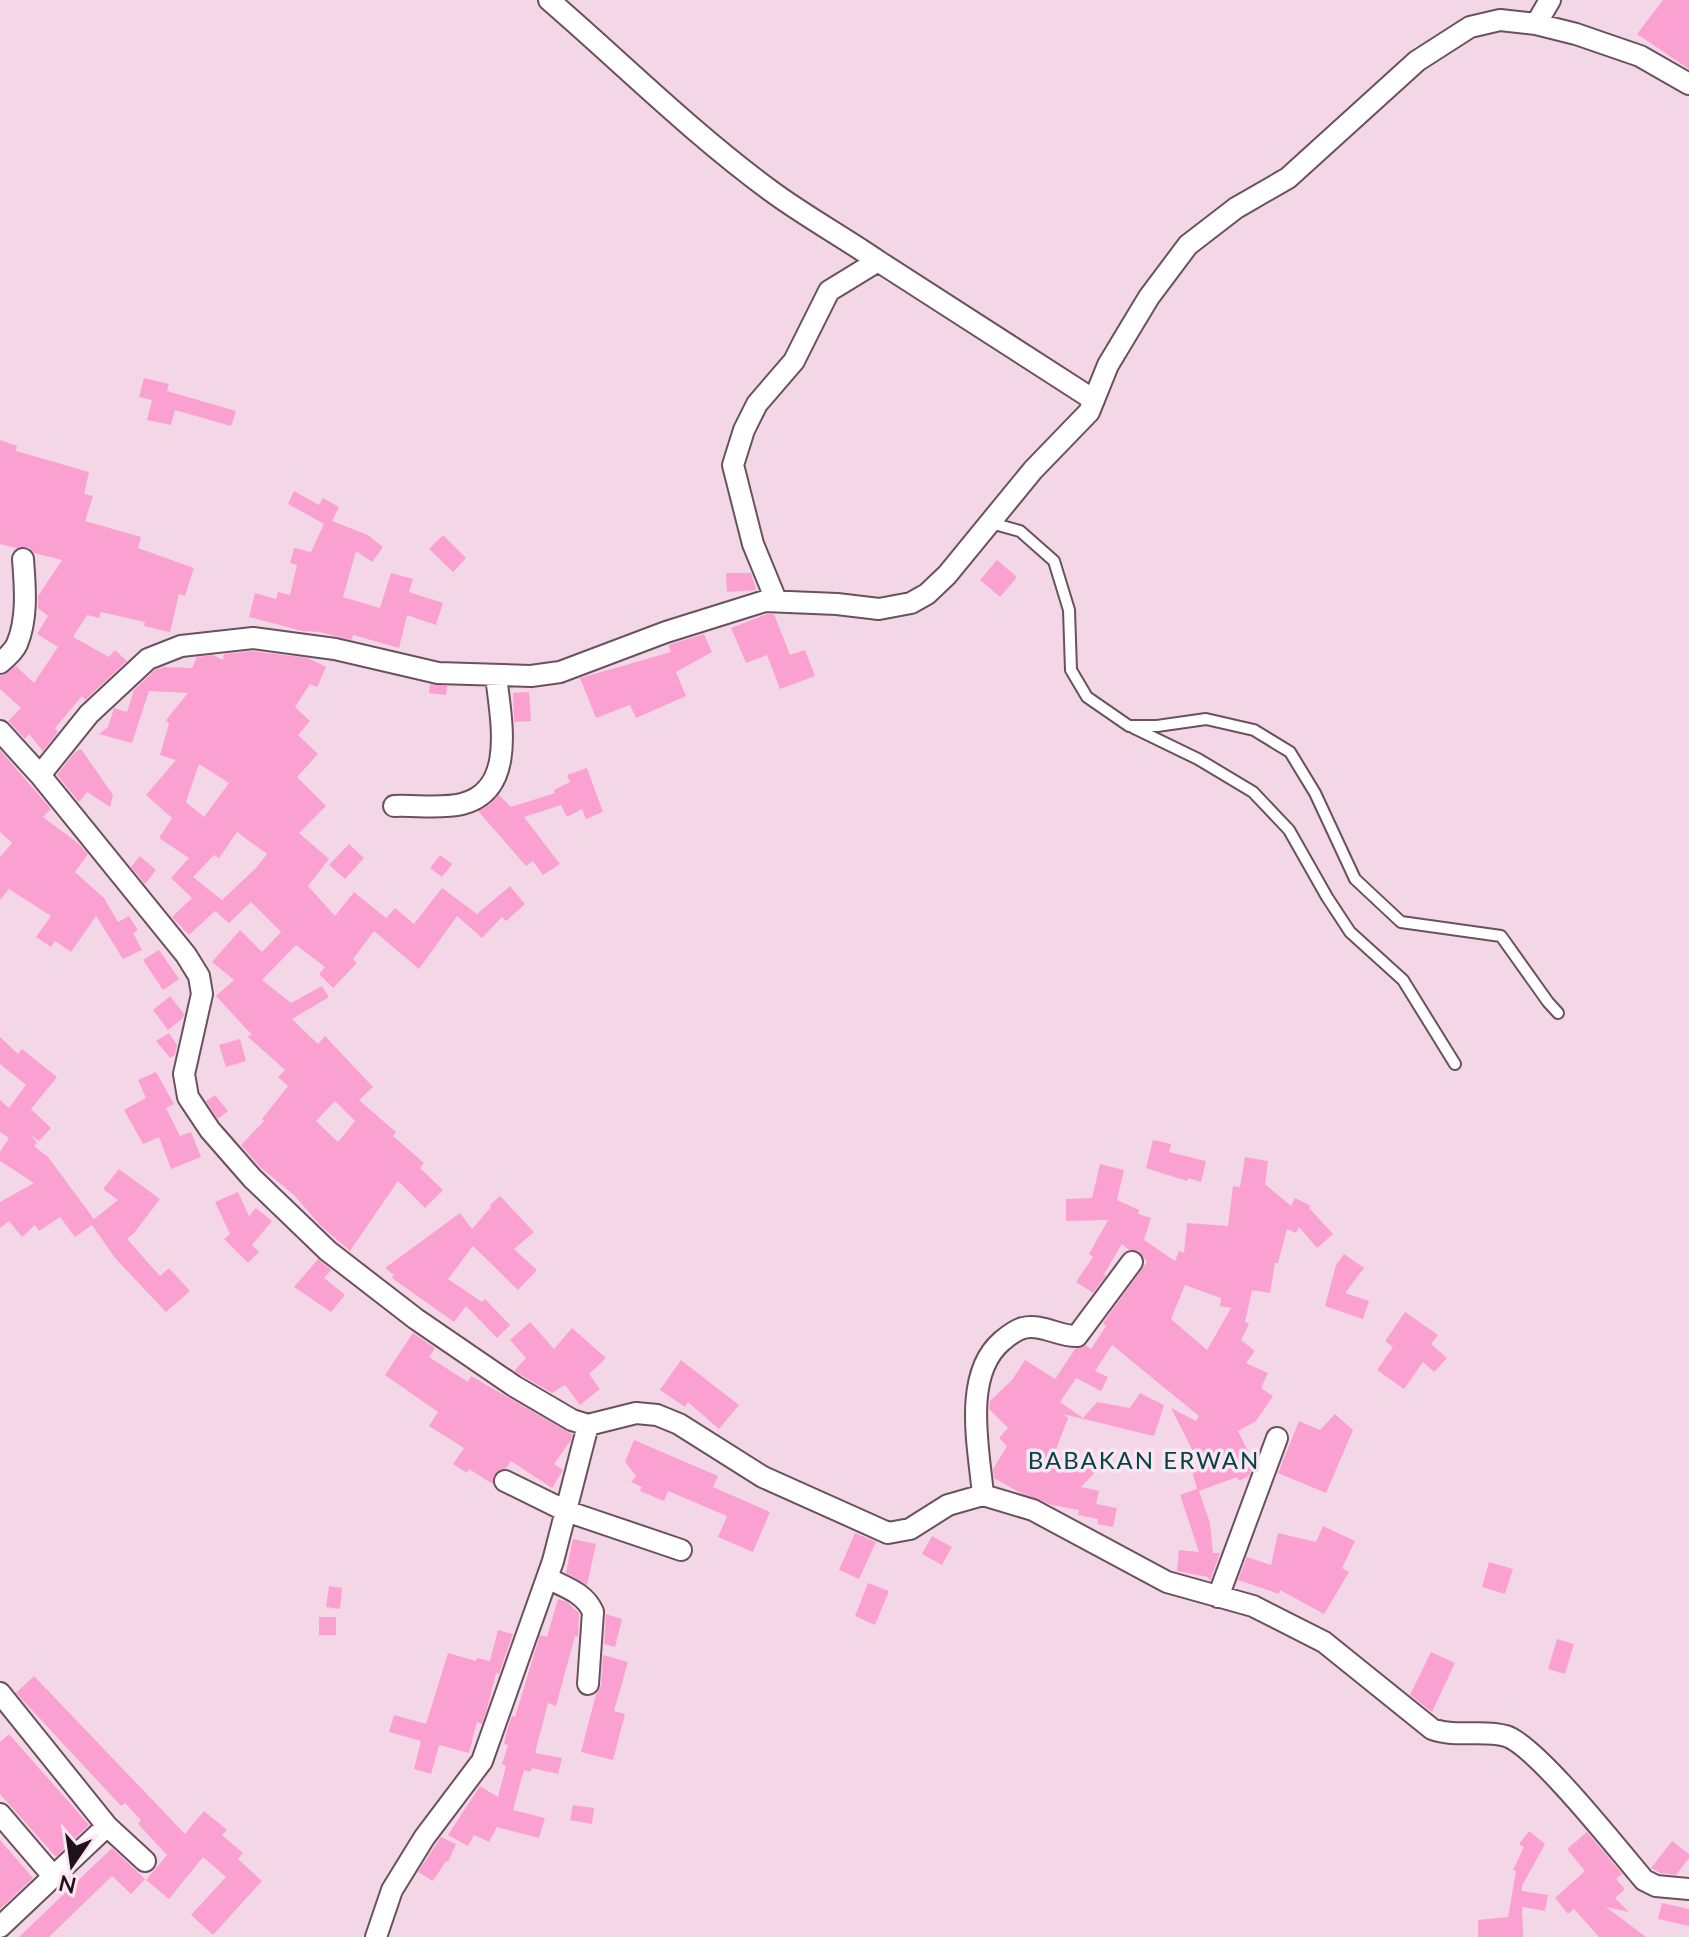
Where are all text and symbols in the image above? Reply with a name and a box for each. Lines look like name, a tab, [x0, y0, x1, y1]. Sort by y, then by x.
district label: BABAKAN ERWAN	[1028, 1445, 1260, 1474]
north arrow	[32, 1825, 112, 1905]
text: N	[56, 1870, 79, 1900]

